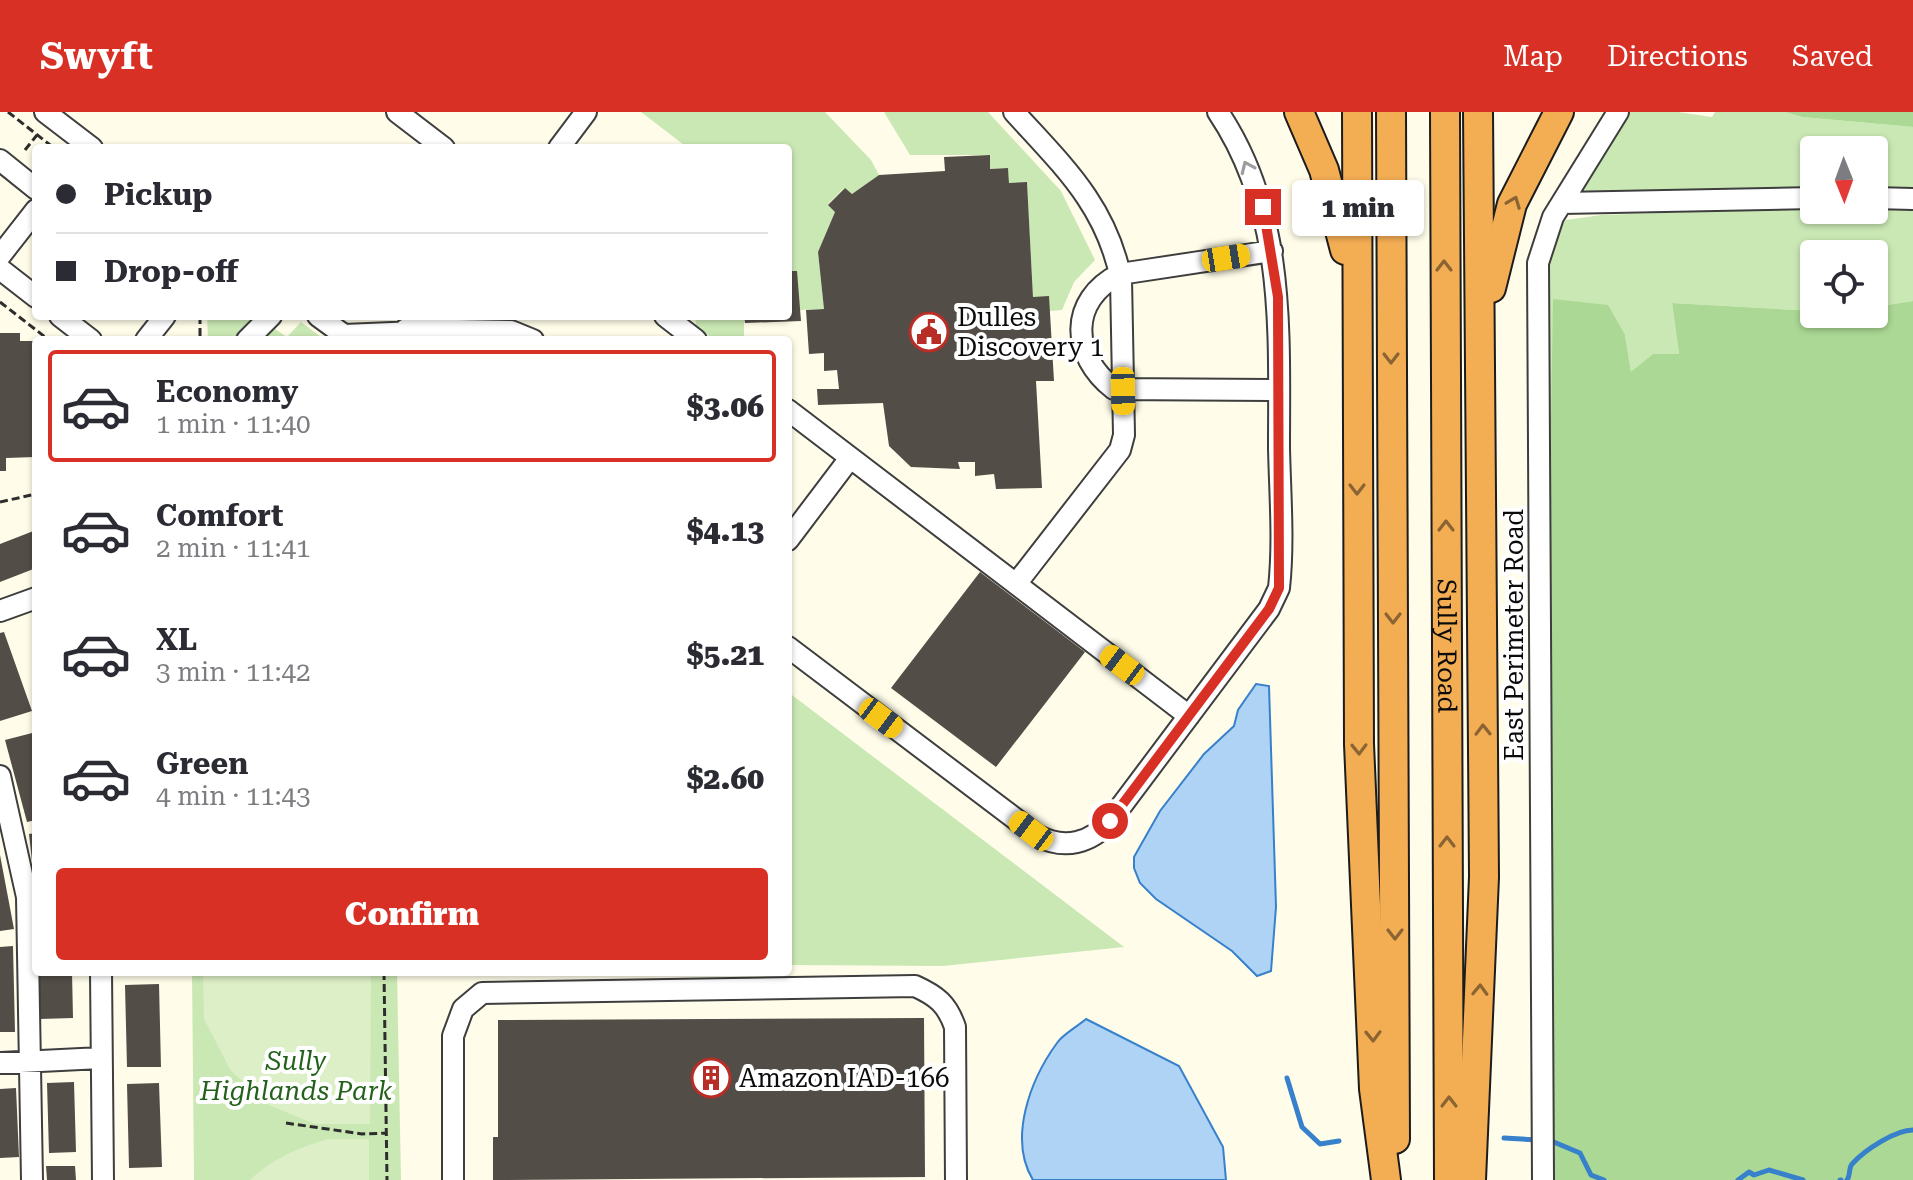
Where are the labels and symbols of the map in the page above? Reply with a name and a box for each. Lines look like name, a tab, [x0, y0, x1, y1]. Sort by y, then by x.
north arrow	[1800, 136, 1888, 224]
one-way arrow	[1241, 161, 1257, 175]
callout: 1 min	[1291, 179, 1423, 235]
route end	[1245, 189, 1281, 225]
one-way arrow	[1504, 196, 1521, 210]
car	[1200, 242, 1252, 274]
one-way arrow	[1435, 259, 1453, 272]
place label: Dulles Discovery 1	[957, 302, 1104, 362]
public building icon: Dulles Discovery 1	[908, 311, 950, 353]
one-way arrow	[1382, 352, 1400, 365]
car	[1111, 367, 1135, 415]
one-way arrow	[1348, 483, 1366, 496]
street label: East Perimeter Road	[1499, 509, 1529, 761]
one-way arrow	[1437, 519, 1454, 532]
street label: Sully Road	[1432, 579, 1462, 714]
one-way arrow	[1384, 612, 1402, 625]
car	[1096, 641, 1148, 689]
car	[855, 694, 907, 742]
one-way arrow	[1474, 723, 1491, 736]
one-way arrow	[1350, 743, 1368, 756]
route start	[1092, 803, 1128, 839]
car	[1005, 807, 1057, 855]
one-way arrow	[1438, 835, 1456, 848]
one-way arrow	[1386, 928, 1403, 941]
one-way arrow	[1472, 983, 1489, 996]
one-way arrow	[1364, 1030, 1382, 1043]
park label: Sully Highlands Park	[199, 1046, 393, 1106]
building icon: Amazon IAD-166	[690, 1057, 732, 1099]
place label: Amazon IAD-166	[739, 1063, 950, 1093]
one-way arrow	[1440, 1095, 1458, 1108]

